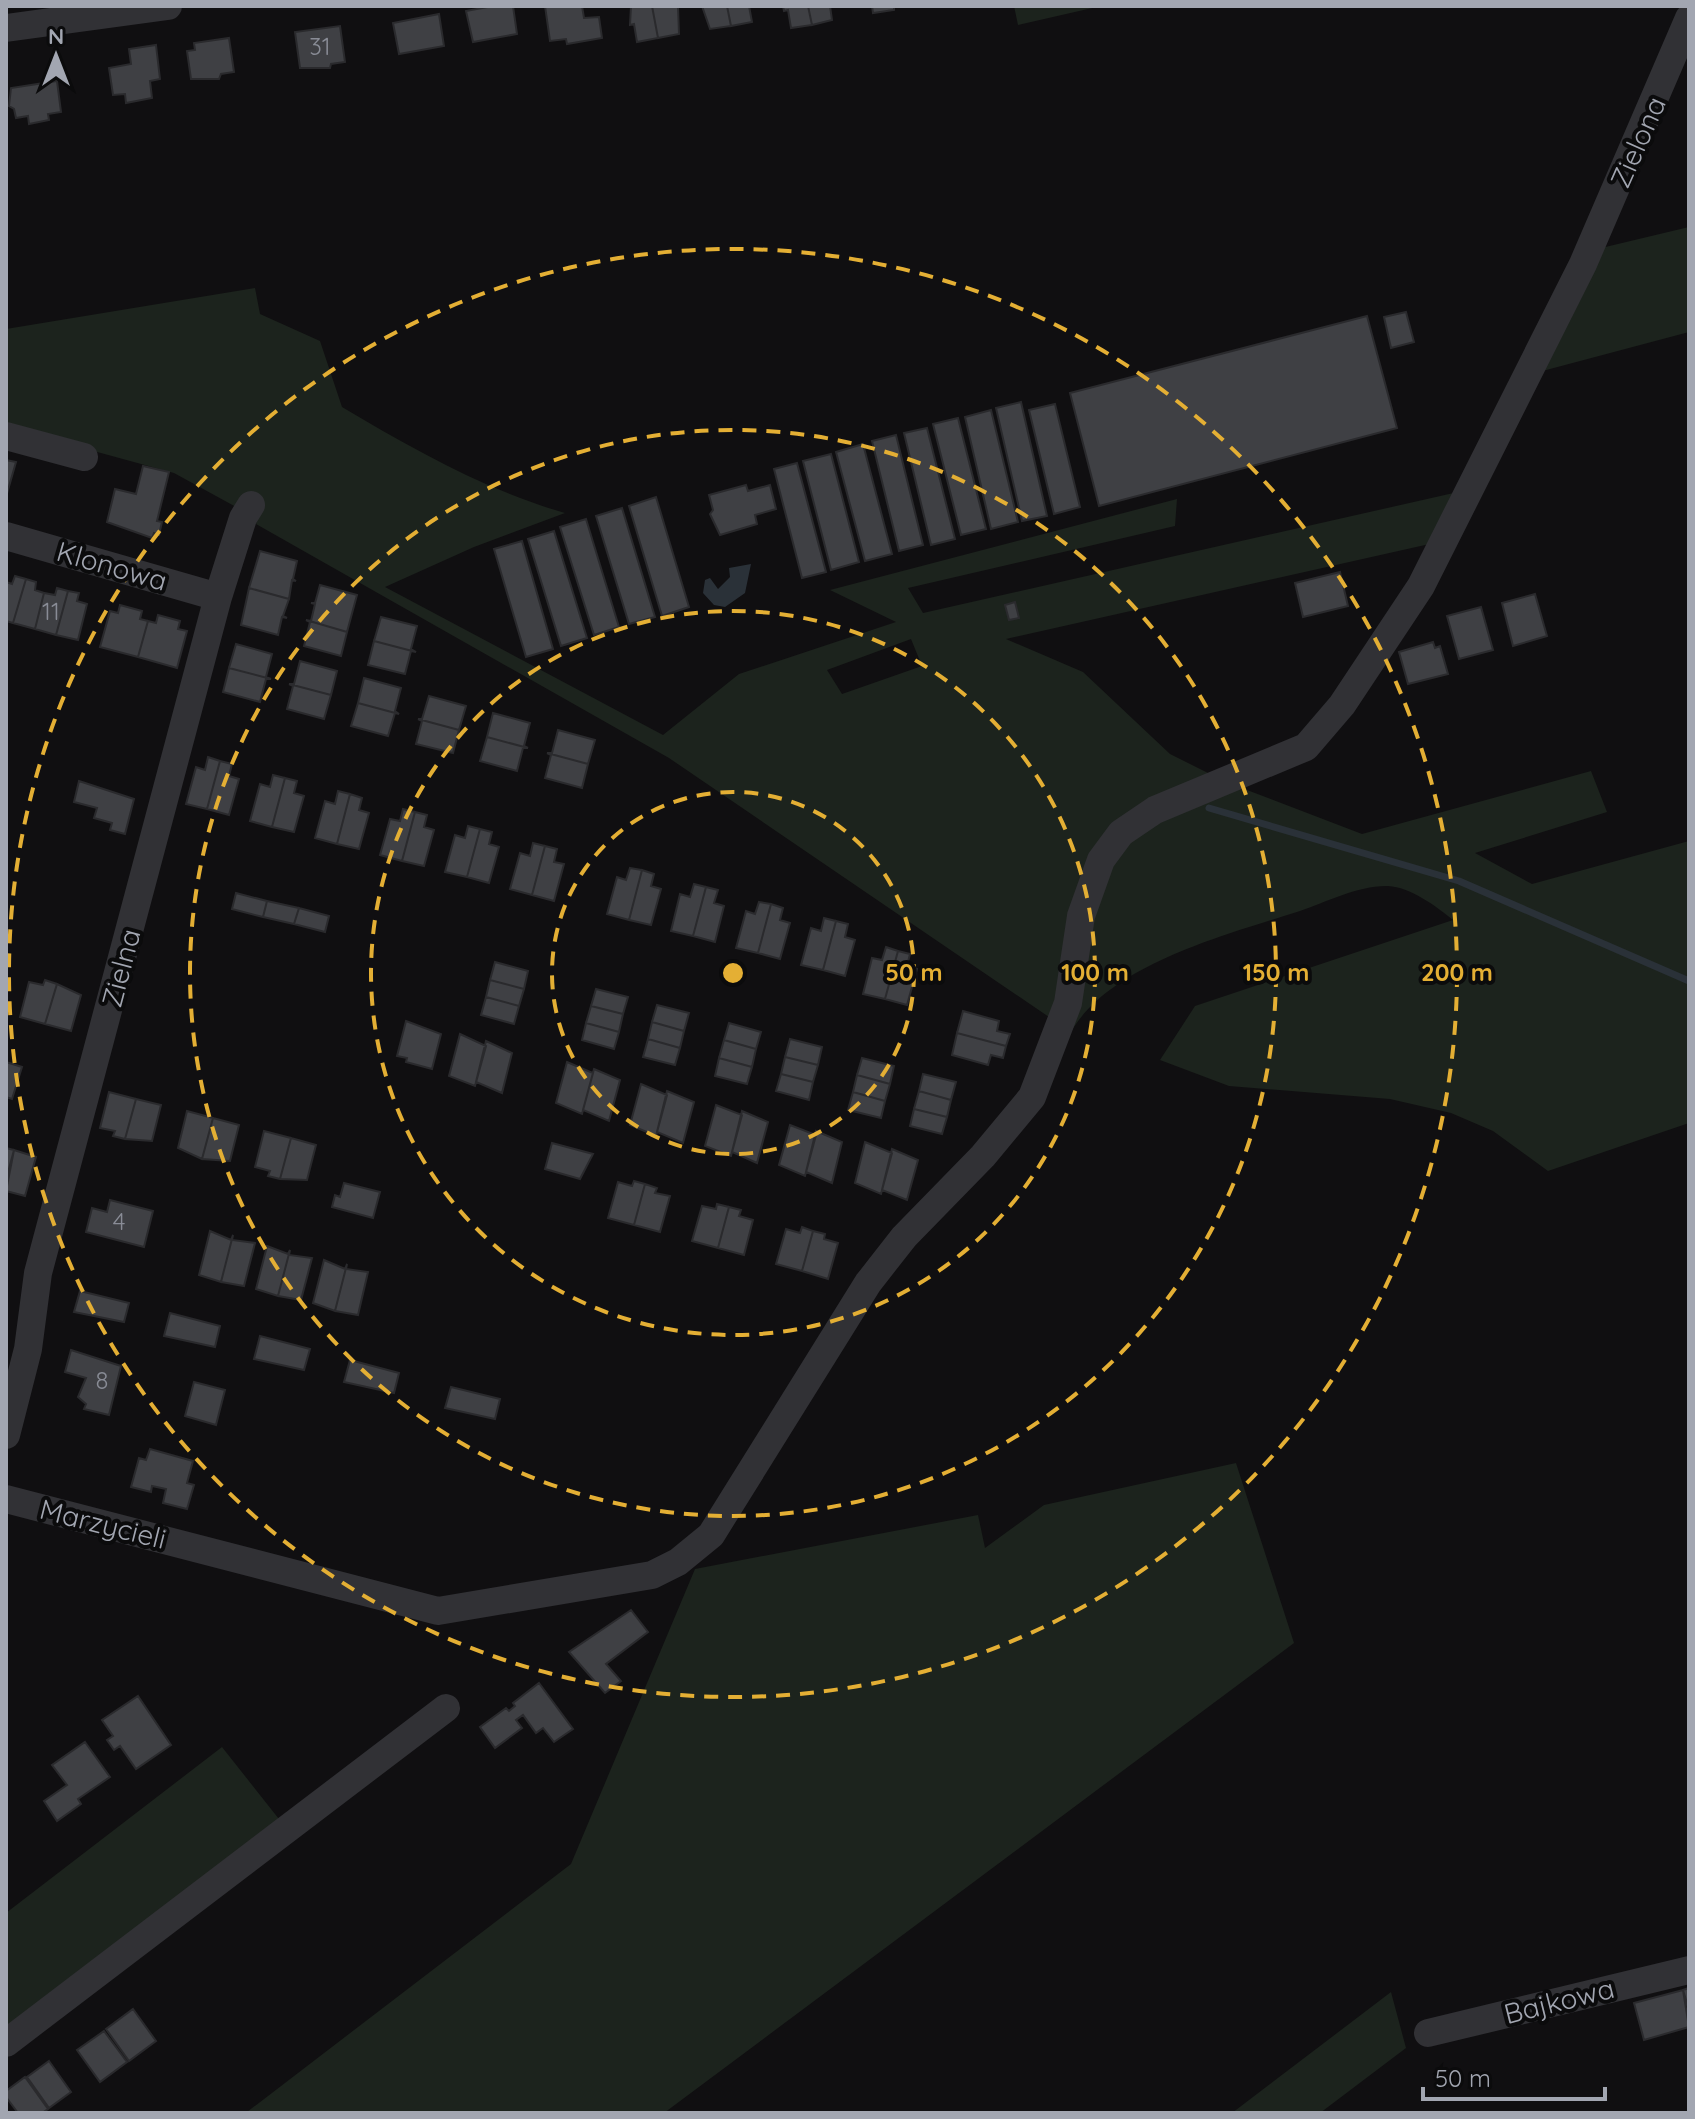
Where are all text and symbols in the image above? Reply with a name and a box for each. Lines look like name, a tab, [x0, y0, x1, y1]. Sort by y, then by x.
north arrow	[16, 16, 96, 96]
text: N	[48, 22, 64, 50]
house number: 31	[309, 31, 331, 61]
street label: Zielona	[1602, 91, 1673, 193]
street label: Klonowa	[53, 533, 171, 598]
house number: 11	[42, 596, 60, 626]
street label: Zielna	[93, 925, 148, 1011]
text: 50 m	[885, 957, 943, 987]
text: 100 m	[1061, 957, 1129, 987]
text: 150 m	[1243, 957, 1309, 987]
text: 200 m	[1421, 957, 1493, 987]
centre of rings	[719, 959, 747, 987]
house number: 4	[113, 1206, 125, 1236]
house number: 8	[96, 1365, 108, 1395]
street label: Marzycieli	[36, 1491, 170, 1556]
street label: Bajkowa	[1500, 1970, 1618, 2031]
scale bar	[1423, 2051, 1605, 2101]
text: 50 m	[1435, 2063, 1491, 2093]

